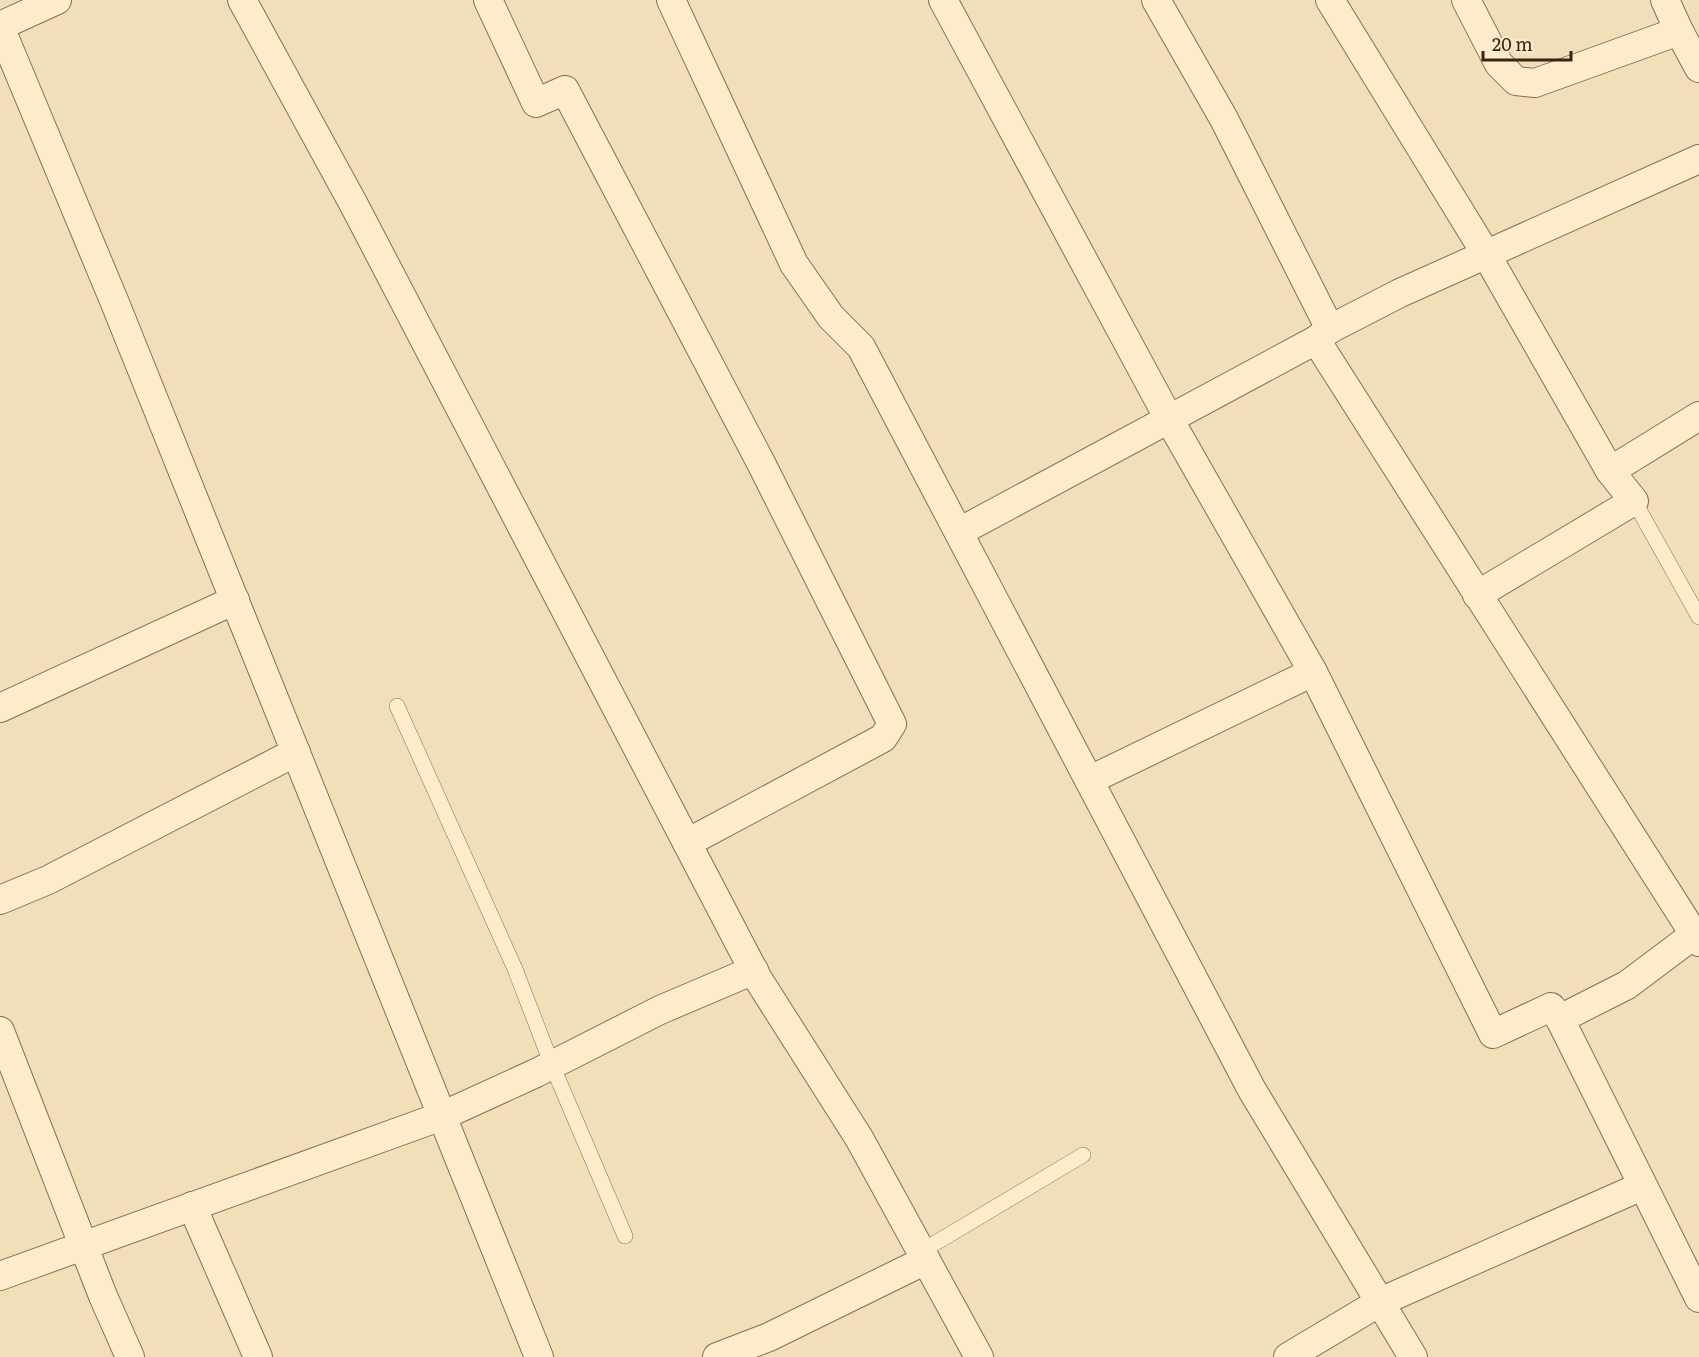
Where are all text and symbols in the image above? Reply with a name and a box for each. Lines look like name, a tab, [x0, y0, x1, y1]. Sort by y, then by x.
scale bar	[1483, 24, 1572, 62]
text: 20 m	[1492, 30, 1533, 57]

